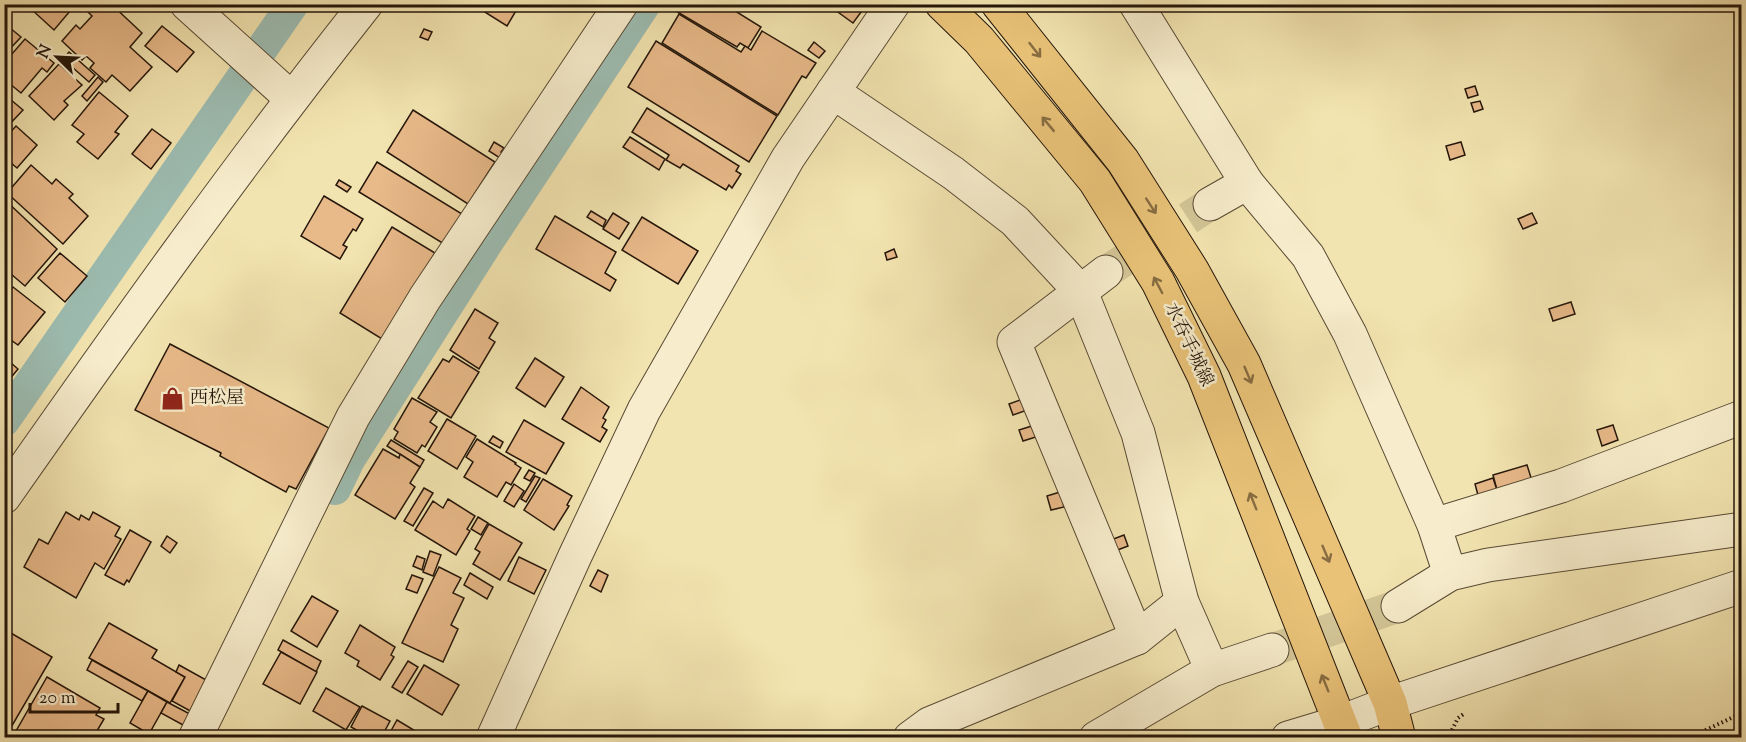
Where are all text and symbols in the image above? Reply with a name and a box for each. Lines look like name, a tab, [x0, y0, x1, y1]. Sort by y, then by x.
north arrow	[27, 27, 87, 87]
text: N	[32, 41, 59, 62]
one-way arrow	[1029, 41, 1042, 57]
one-way arrow	[1042, 116, 1055, 132]
one-way arrow	[1146, 197, 1158, 214]
one-way arrow	[1152, 276, 1163, 294]
street label: 水呑手城線	[1157, 299, 1219, 391]
one-way arrow	[1243, 365, 1254, 384]
shop icon: 西松屋	[159, 386, 185, 412]
place label: 西松屋	[190, 386, 244, 412]
one-way arrow	[1247, 493, 1258, 511]
one-way arrow	[1321, 545, 1332, 563]
one-way arrow	[1319, 674, 1330, 692]
scale bar	[30, 676, 118, 714]
text: 20 m	[39, 686, 76, 712]

